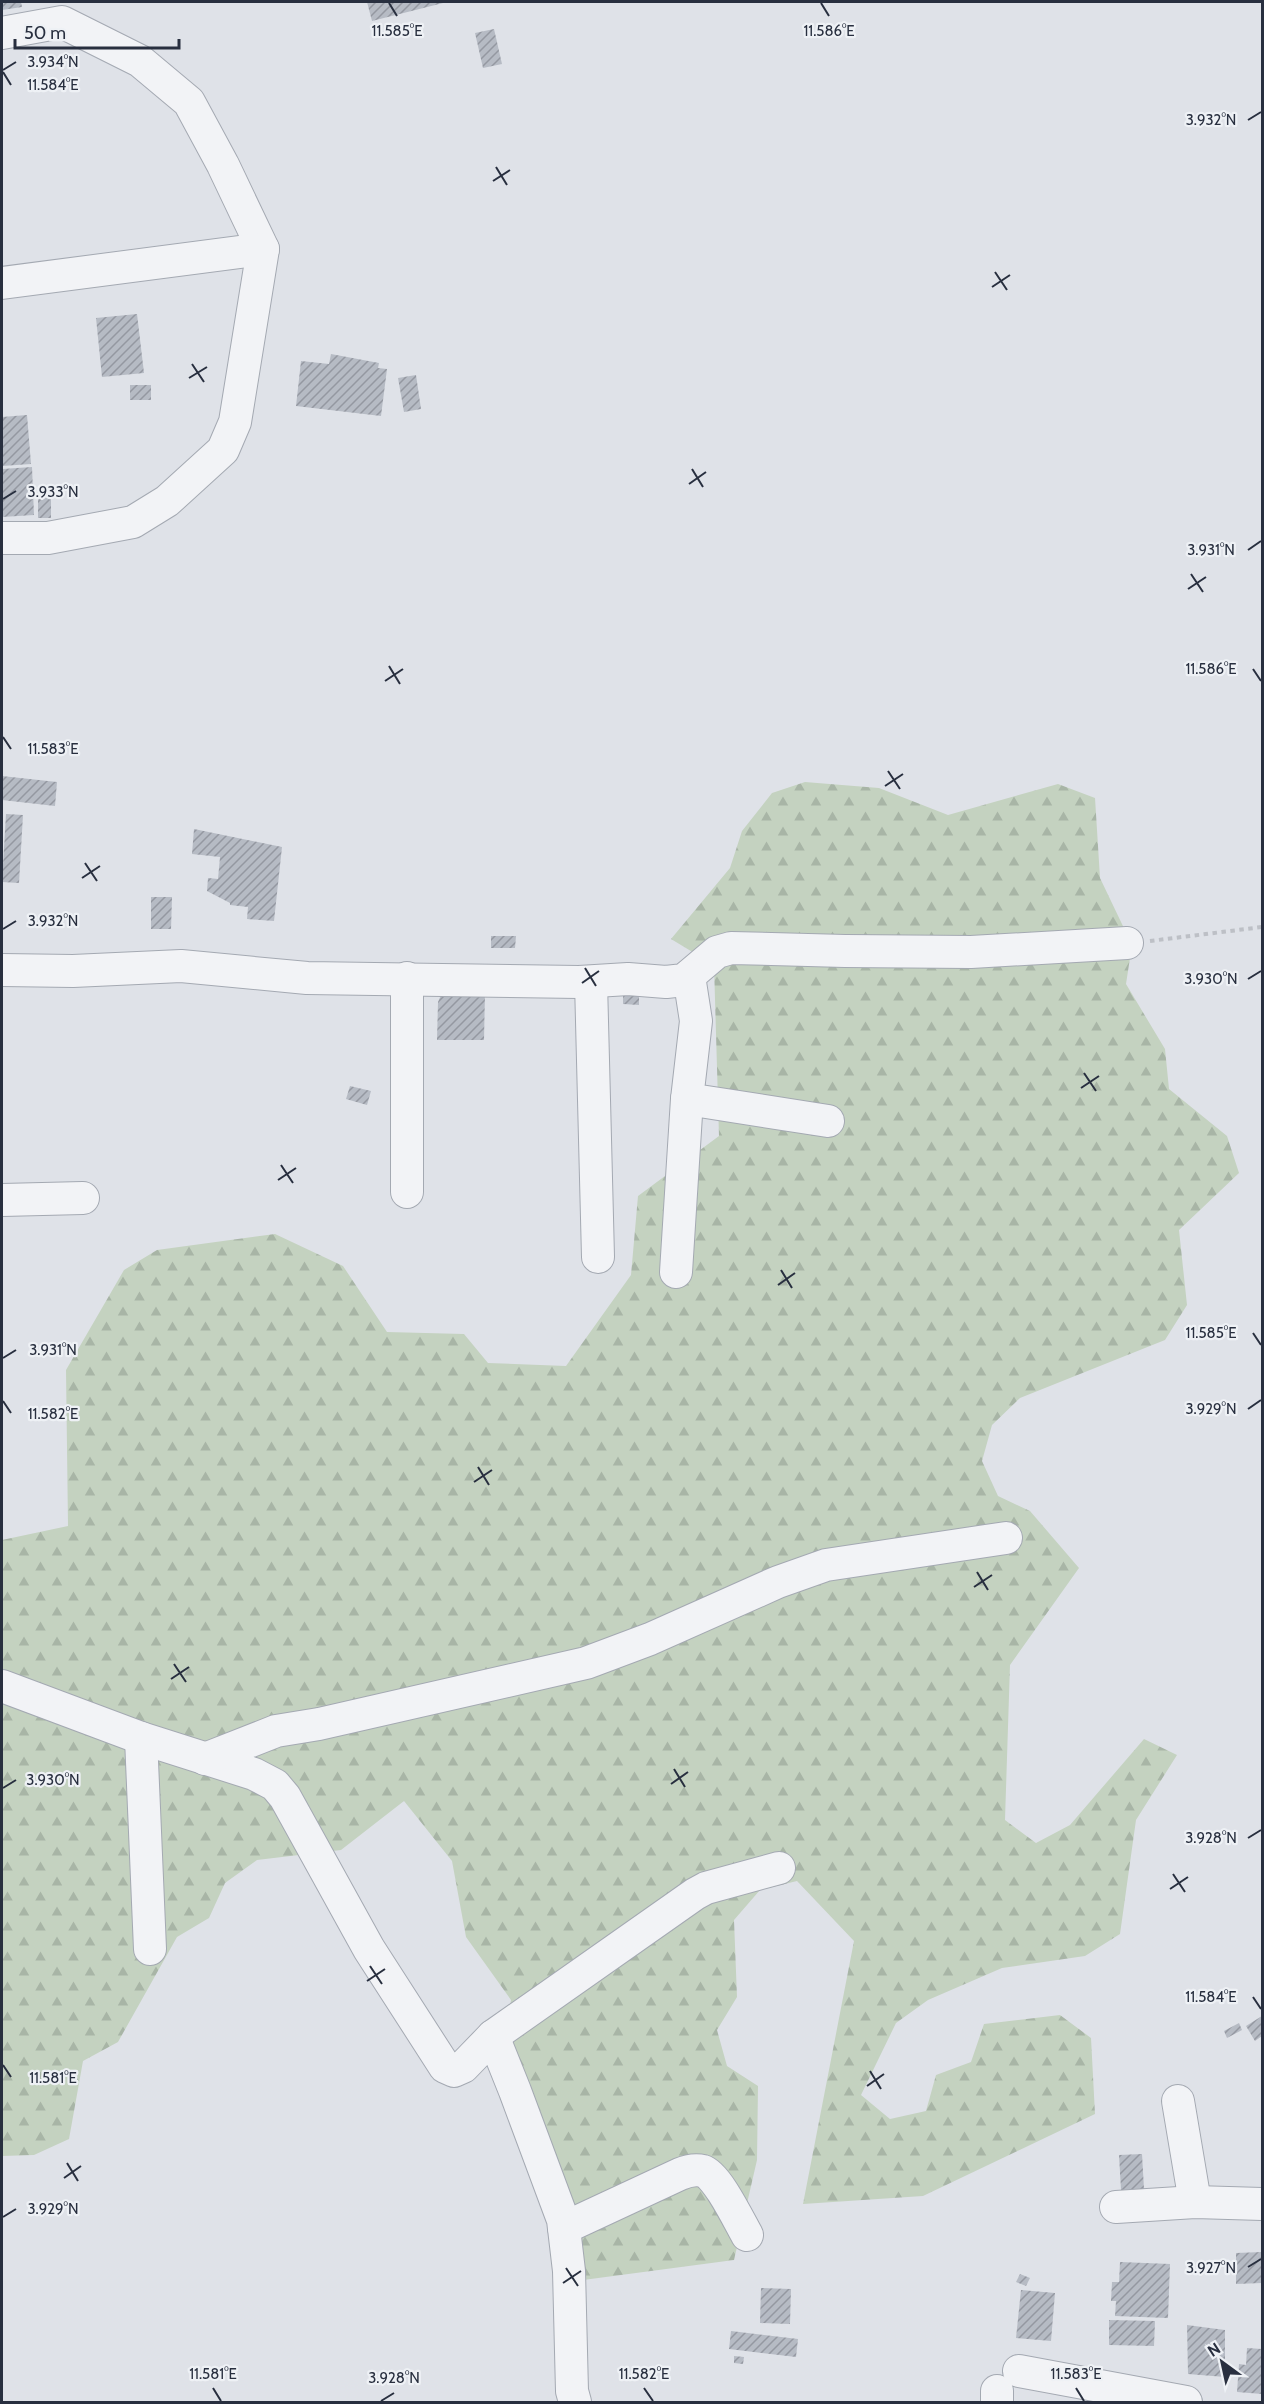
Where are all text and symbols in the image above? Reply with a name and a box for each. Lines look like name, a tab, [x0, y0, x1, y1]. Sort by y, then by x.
scale bar	[15, 12, 178, 50]
text: 50 m	[24, 22, 66, 44]
text: 11.585°E	[372, 22, 422, 40]
text: 11.586°E	[803, 22, 855, 40]
text: 3.934°N	[27, 53, 79, 71]
text: 11.584°E	[27, 76, 79, 94]
text: 3.932°N	[1186, 111, 1236, 129]
text: 3.933°N	[28, 483, 78, 501]
text: 3.931°N	[1187, 541, 1235, 559]
text: 11.586°E	[1185, 660, 1237, 678]
text: 11.583°E	[28, 740, 78, 758]
text: 3.932°N	[28, 912, 78, 930]
text: 3.930°N	[1184, 970, 1238, 988]
text: 11.585°E	[1186, 1324, 1236, 1342]
text: 3.931°N	[29, 1341, 77, 1359]
text: 3.929°N	[1185, 1400, 1237, 1418]
text: 11.582°E	[28, 1405, 78, 1423]
text: 3.930°N	[26, 1771, 80, 1789]
text: 3.928°N	[1185, 1829, 1237, 1847]
text: 11.584°E	[1185, 1988, 1237, 2006]
text: 11.581°E	[29, 2069, 77, 2087]
text: 3.929°N	[27, 2200, 79, 2218]
text: 3.927°N	[1186, 2259, 1236, 2277]
north arrow	[1192, 2332, 1252, 2392]
text: N	[1204, 2339, 1224, 2361]
text: 11.581°E	[189, 2365, 237, 2383]
text: 11.582°E	[619, 2365, 669, 2383]
text: 11.583°E	[1051, 2365, 1101, 2383]
text: 3.928°N	[368, 2369, 420, 2387]

